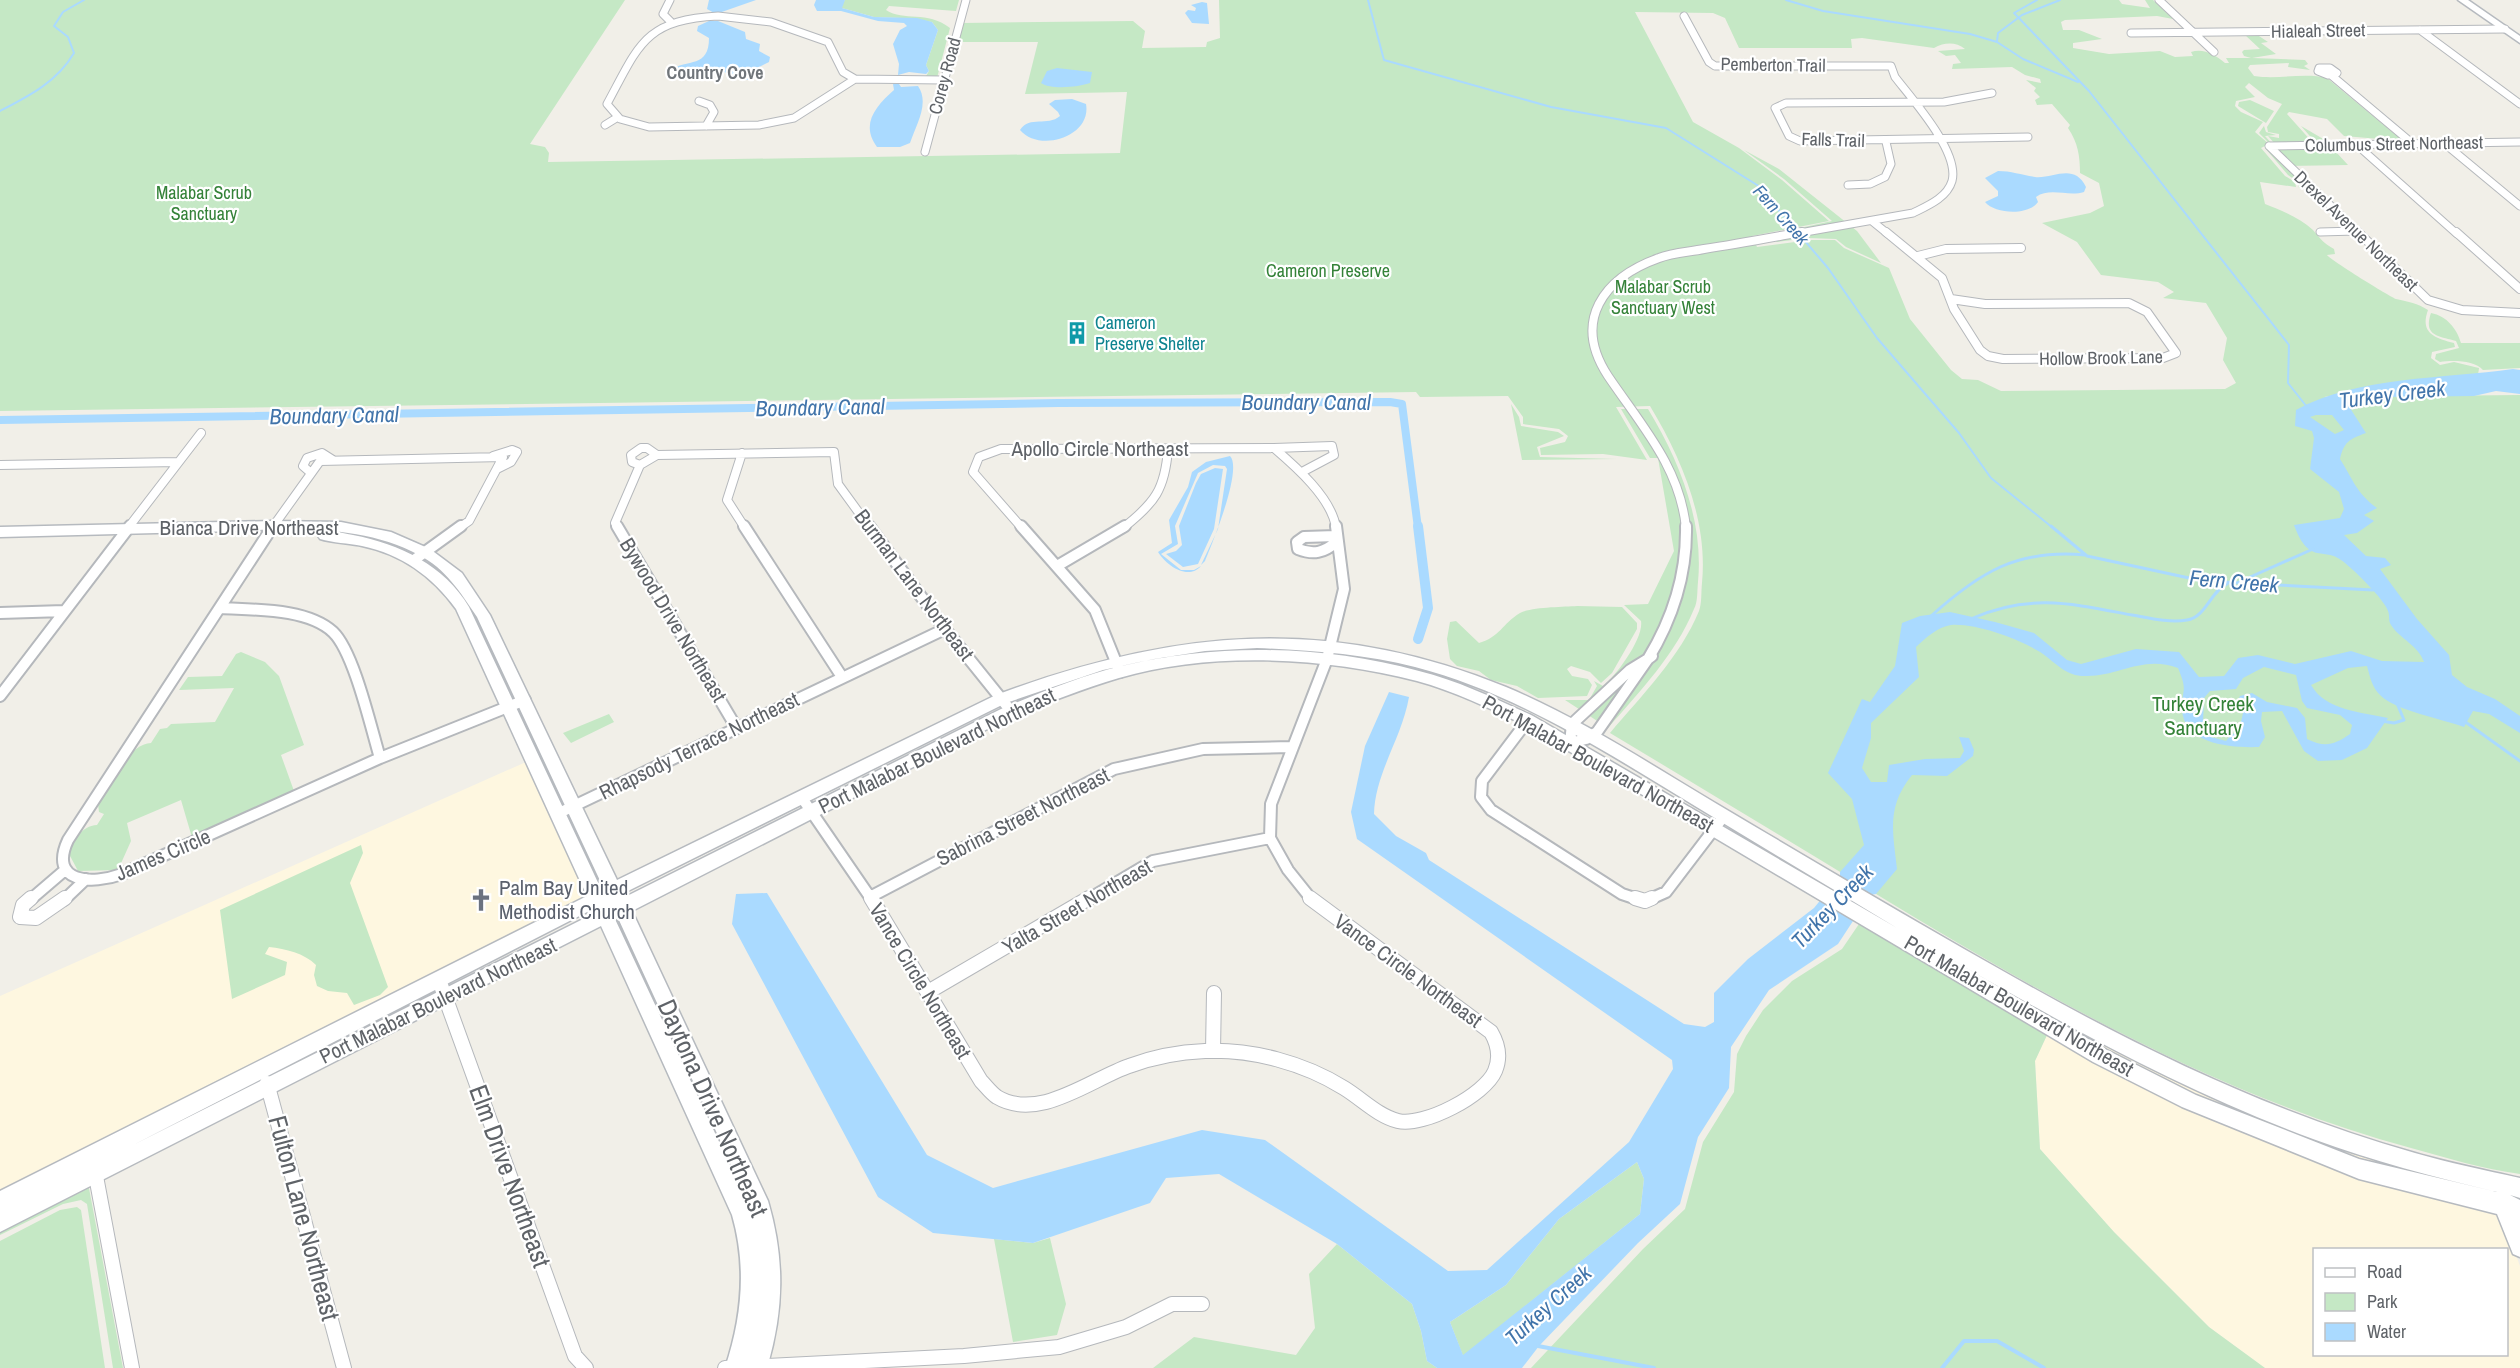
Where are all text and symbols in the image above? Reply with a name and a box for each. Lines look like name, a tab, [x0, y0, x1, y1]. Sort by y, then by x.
street label: Hialeah Street	[2271, 17, 2365, 44]
street label: Corey Road	[922, 35, 967, 117]
street label: Pemberton Trail	[1720, 51, 1826, 78]
district label: Country Cove	[667, 60, 763, 85]
street label: Falls Trail	[1801, 126, 1865, 153]
street label: Columbus Street Northeast	[2305, 129, 2483, 158]
street label: Drexel Avenue Northeast	[2289, 165, 2424, 297]
water label: Fern Creek	[1748, 179, 1816, 251]
park label: Malabar Scrub Sanctuary	[156, 180, 252, 226]
park label: Cameron Preserve	[1266, 258, 1390, 283]
park label: Malabar Scrub Sanctuary West	[1611, 274, 1715, 320]
place label: Cameron Preserve Shelter	[1095, 310, 1205, 356]
building icon: Cameron Preserve Shelter	[1064, 320, 1090, 346]
street label: Hollow Brook Lane	[2039, 344, 2163, 371]
water label: Turkey Creek	[2337, 372, 2448, 415]
water label: Boundary Canal	[1241, 387, 1372, 417]
water label: Boundary Canal	[755, 391, 886, 423]
water label: Boundary Canal	[269, 399, 400, 431]
street label: Apollo Circle Northeast	[1010, 434, 1189, 463]
street label: Burman Lane Northeast	[848, 503, 981, 667]
street label: Bianca Drive Northeast	[160, 513, 339, 542]
street label: Bywood Drive Northeast	[613, 532, 734, 707]
water label: Fern Creek	[2188, 562, 2281, 600]
street label: Port Malabar Boulevard Northeast	[813, 680, 1060, 821]
street label: Rhapsody Terrace Northeast	[594, 684, 804, 807]
street label: Port Malabar Boulevard Northeast	[1477, 688, 1719, 839]
park label: Turkey Creek Sanctuary	[2152, 689, 2254, 742]
street label: Sabrina Street Northeast	[931, 760, 1114, 873]
street label: James Circle	[111, 822, 215, 888]
street label: Yalta Street Northeast	[997, 852, 1157, 961]
water label: Turkey Creek	[1784, 856, 1881, 955]
place label: Palm Bay United Methodist Church	[499, 873, 635, 926]
church icon: Palm Bay United Methodist Church	[468, 887, 494, 913]
street label: Vance Circle Northeast	[862, 898, 978, 1064]
street label: Vance Circle Northeast	[1328, 907, 1488, 1034]
street label: Port Malabar Boulevard Northeast	[1899, 928, 2139, 1083]
street label: Port Malabar Boulevard Northeast	[314, 930, 561, 1071]
street label: Daytona Drive Northeast	[650, 994, 777, 1222]
street label: Elm Drive Northeast	[461, 1080, 560, 1272]
street label: Fulton Lane Northeast	[260, 1111, 349, 1324]
legend	[2313, 1248, 2508, 1356]
water label: Turkey Creek	[1498, 1257, 1598, 1352]
text: Road	[2367, 1259, 2402, 1284]
text: Park	[2367, 1289, 2398, 1314]
text: Water	[2367, 1319, 2406, 1344]

